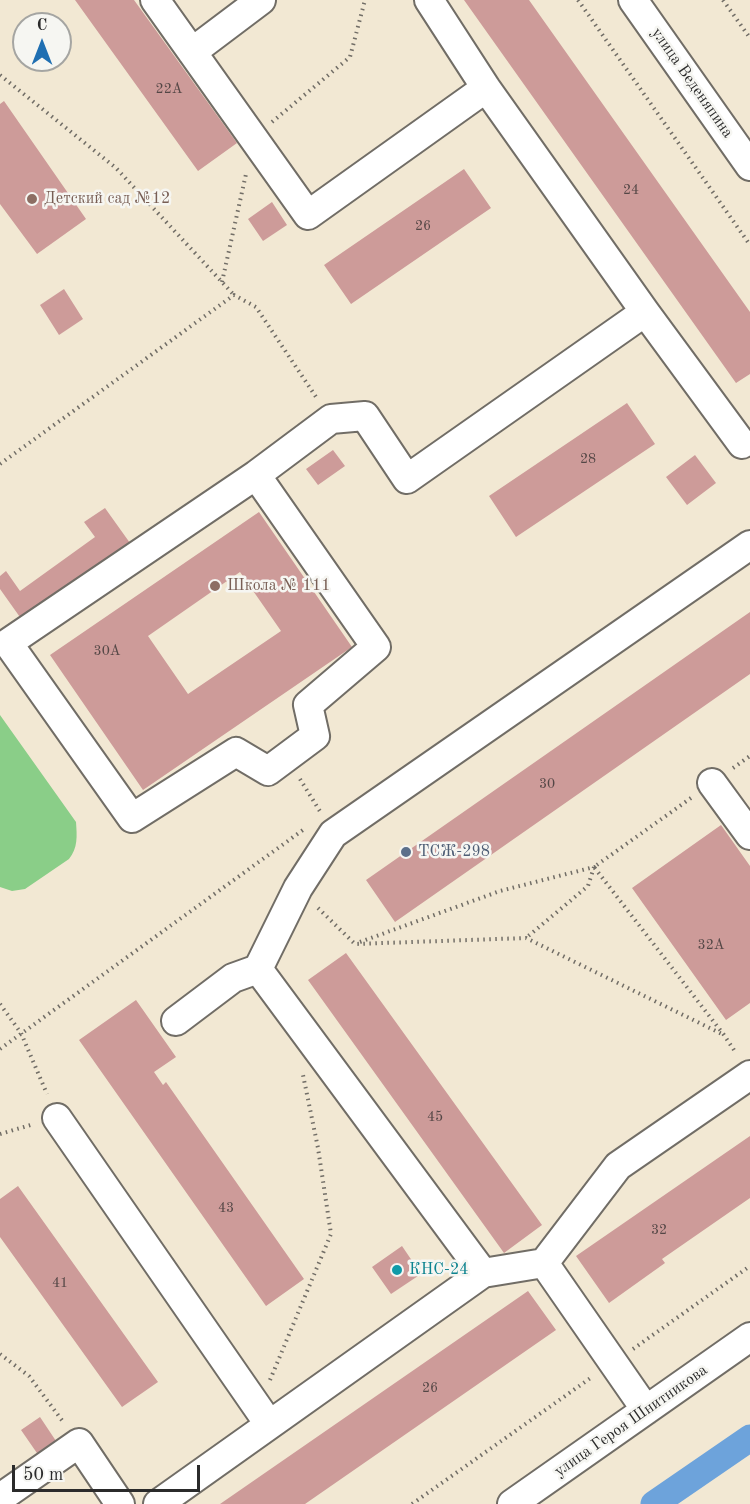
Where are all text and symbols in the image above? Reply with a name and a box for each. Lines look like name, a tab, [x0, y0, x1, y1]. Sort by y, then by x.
north arrow	[12, 12, 72, 72]
text: С	[37, 18, 47, 34]
street label: улица Веденяпина	[647, 24, 737, 142]
house number: 22А	[156, 81, 182, 97]
house number: 24	[623, 182, 639, 198]
place label: Детский сад №12	[44, 189, 170, 209]
marker: Детский сад №12	[25, 192, 39, 206]
house number: 26	[415, 218, 431, 234]
house number: 28	[580, 451, 596, 467]
place label: Школа № 111	[227, 576, 330, 596]
marker: Школа № 111	[208, 579, 222, 593]
house number: 30А	[94, 643, 120, 659]
house number: 30	[539, 776, 555, 792]
place label: ТСЖ-298	[418, 842, 490, 862]
marker: ТСЖ-298	[399, 845, 413, 859]
house number: 32А	[698, 937, 724, 953]
house number: 45	[427, 1109, 443, 1125]
house number: 43	[218, 1200, 234, 1216]
house number: 32	[651, 1222, 667, 1238]
place label: КНС-24	[409, 1260, 468, 1280]
marker: КНС-24	[390, 1263, 404, 1277]
house number: 41	[52, 1275, 68, 1291]
street label: улица Героя Шнитникова	[551, 1361, 711, 1481]
house number: 26	[422, 1380, 438, 1396]
scale bar	[15, 1453, 202, 1491]
text: 50 m	[23, 1466, 63, 1484]

